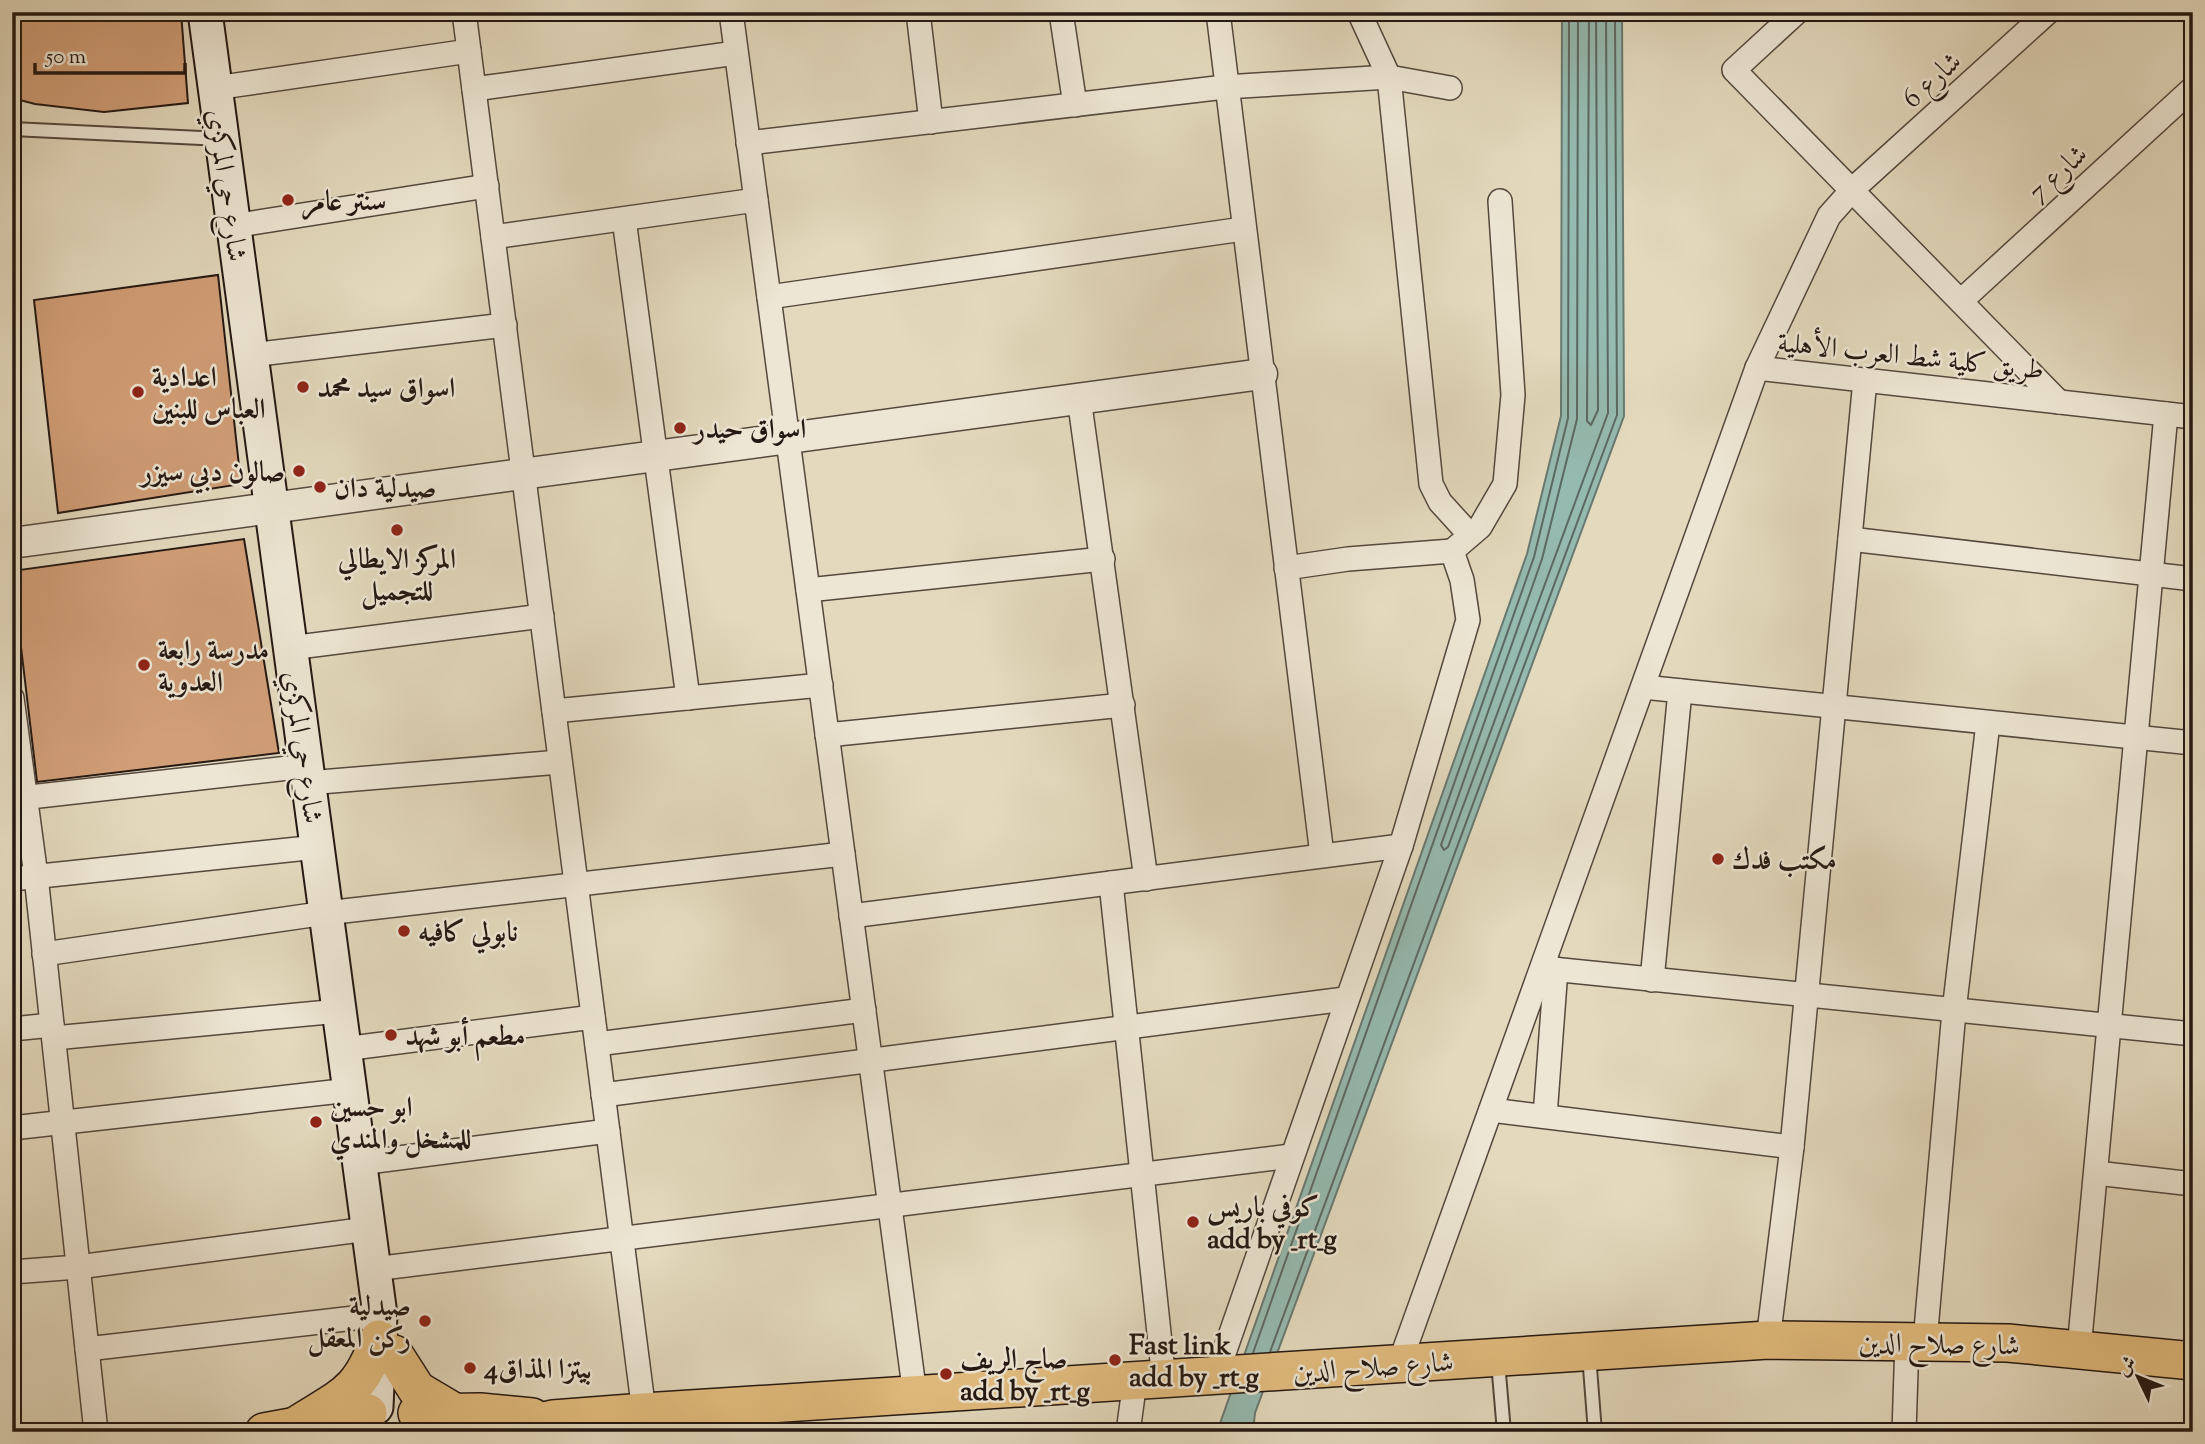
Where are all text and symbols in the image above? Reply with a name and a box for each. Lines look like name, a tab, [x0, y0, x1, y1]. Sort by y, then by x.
scale bar	[35, 32, 186, 76]
text: 50 m	[45, 43, 86, 73]
street label: شارع 6	[1894, 43, 1973, 120]
street label: شارع حي المركزي	[194, 107, 256, 264]
street label: شارع 7	[2020, 136, 2099, 213]
place label: سنتر عامر	[302, 183, 386, 223]
marker: سنتر عامر	[280, 192, 296, 208]
street label: طريق كلية شط العرب الأهلية	[1776, 323, 2046, 392]
place label: اعدادية العباس للبنين	[152, 359, 266, 431]
place label: اسواق سيد محمد	[317, 370, 455, 410]
marker: اسواق سيد محمد	[295, 379, 311, 395]
marker: اعدادية العباس للبنين	[130, 384, 146, 400]
place label: اسواق حيدر	[691, 411, 806, 451]
marker: اسواق حيدر	[672, 420, 688, 436]
place label: صالون دبي سيزر	[138, 454, 285, 494]
marker: صالون دبي سيزر	[291, 463, 307, 479]
place label: صيدلية دان	[334, 470, 437, 510]
marker: صيدلية دان	[312, 479, 328, 495]
marker: المركز الايطالي للتجميل	[389, 522, 405, 538]
place label: المركز الايطالي للتجميل	[337, 541, 456, 613]
place label: مدرسة رابعة العدوية	[158, 632, 269, 704]
marker: مدرسة رابعة العدوية	[136, 657, 152, 673]
street label: شارع حي المركزي	[270, 669, 332, 826]
place label: مكتب فدك	[1732, 842, 1837, 882]
marker: مكتب فدك	[1710, 851, 1726, 867]
place label: نابولي كافيه	[418, 914, 518, 954]
marker: نابولي كافيه	[396, 923, 412, 939]
place label: مطعم أبو شهد	[405, 1016, 525, 1061]
marker: مطعم أبو شهد	[383, 1027, 399, 1043]
place label: ابو حسين للمشخل والمندي	[330, 1089, 471, 1161]
marker: ابو حسين للمشخل والمندي	[308, 1114, 324, 1130]
place label: كوفي باريس add by _rt_g	[1207, 1189, 1337, 1261]
marker: كوفي باريس add by _rt_g	[1185, 1214, 1201, 1230]
place label: صيدلية ركن المعقل	[307, 1288, 411, 1360]
marker: صيدلية ركن المعقل	[417, 1313, 433, 1329]
street label: شارع صلاح الدين	[1858, 1325, 2020, 1370]
place label: Fast link add by _rt_g	[1129, 1327, 1259, 1399]
place label: صاج الريف add by _rt_g	[960, 1341, 1090, 1413]
north arrow	[2104, 1342, 2174, 1412]
street label: شارع صلاح الدين	[1291, 1343, 1455, 1398]
place label: بيتزا المذاق4	[483, 1351, 592, 1391]
text: ش	[2111, 1351, 2144, 1383]
marker: Fast link add by _rt_g	[1107, 1352, 1123, 1368]
marker: بيتزا المذاق4	[462, 1360, 478, 1376]
marker: صاج الريف add by _rt_g	[938, 1366, 954, 1382]

